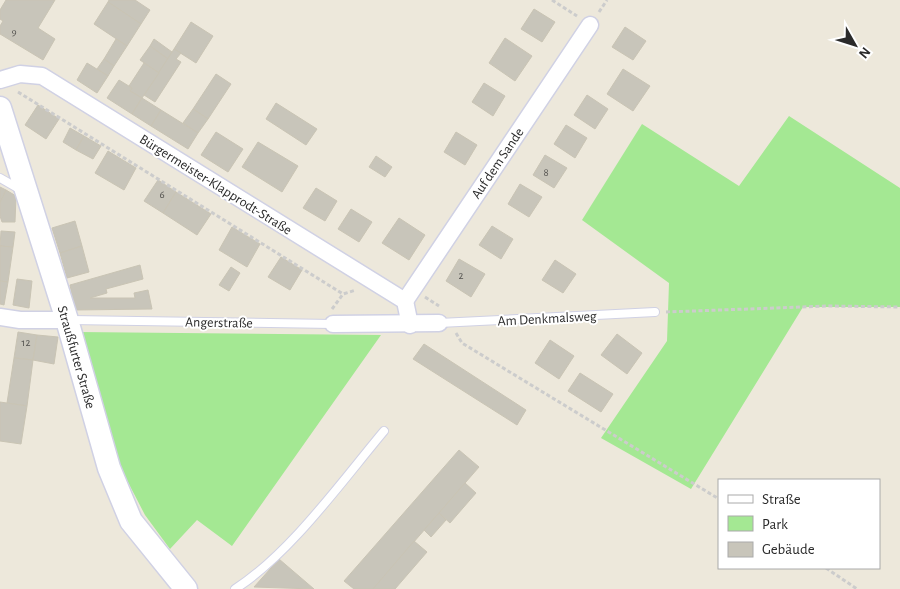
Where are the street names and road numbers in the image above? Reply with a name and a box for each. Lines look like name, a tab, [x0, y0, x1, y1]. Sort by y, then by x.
street label: Auf dem Sande	[469, 126, 527, 202]
street label: Bürgermeister-Klapprodt-Straße	[137, 132, 294, 238]
street label: Straußfurter Straße	[55, 304, 97, 410]
street label: Am Denkmalsweg	[497, 309, 597, 329]
street label: Angerstraße	[185, 315, 253, 331]

